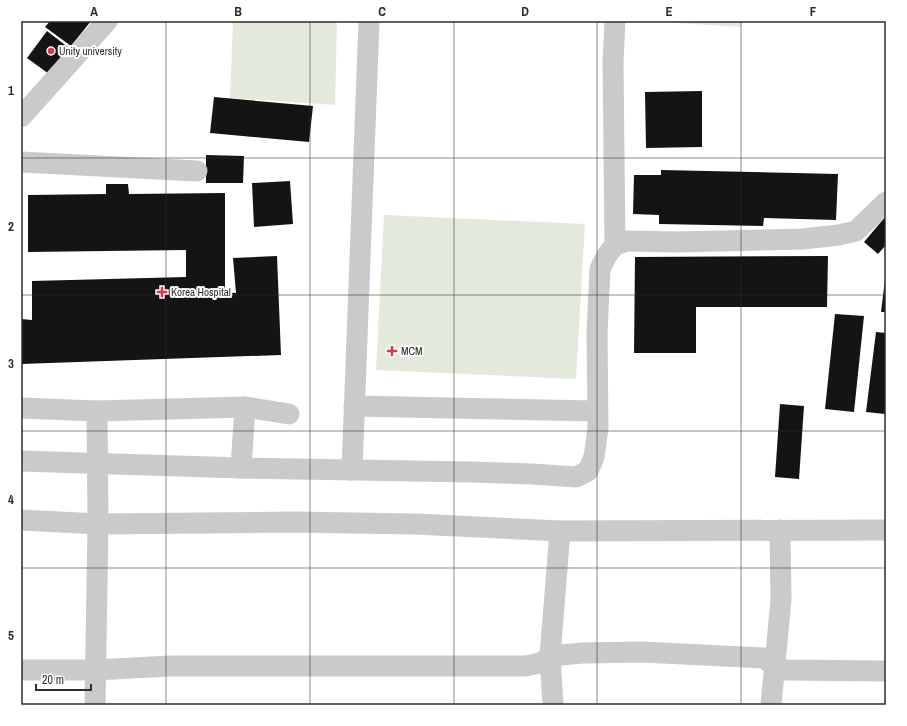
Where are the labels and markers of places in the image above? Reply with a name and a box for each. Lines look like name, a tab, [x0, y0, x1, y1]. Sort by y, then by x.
place label: Unity university	[59, 44, 122, 58]
marker: Unity university	[46, 46, 56, 56]
place label: Korea Hospital	[171, 285, 231, 299]
marker: Korea Hospital	[156, 286, 168, 298]
place label: MCM	[401, 344, 423, 358]
marker: MCM	[386, 345, 398, 357]

